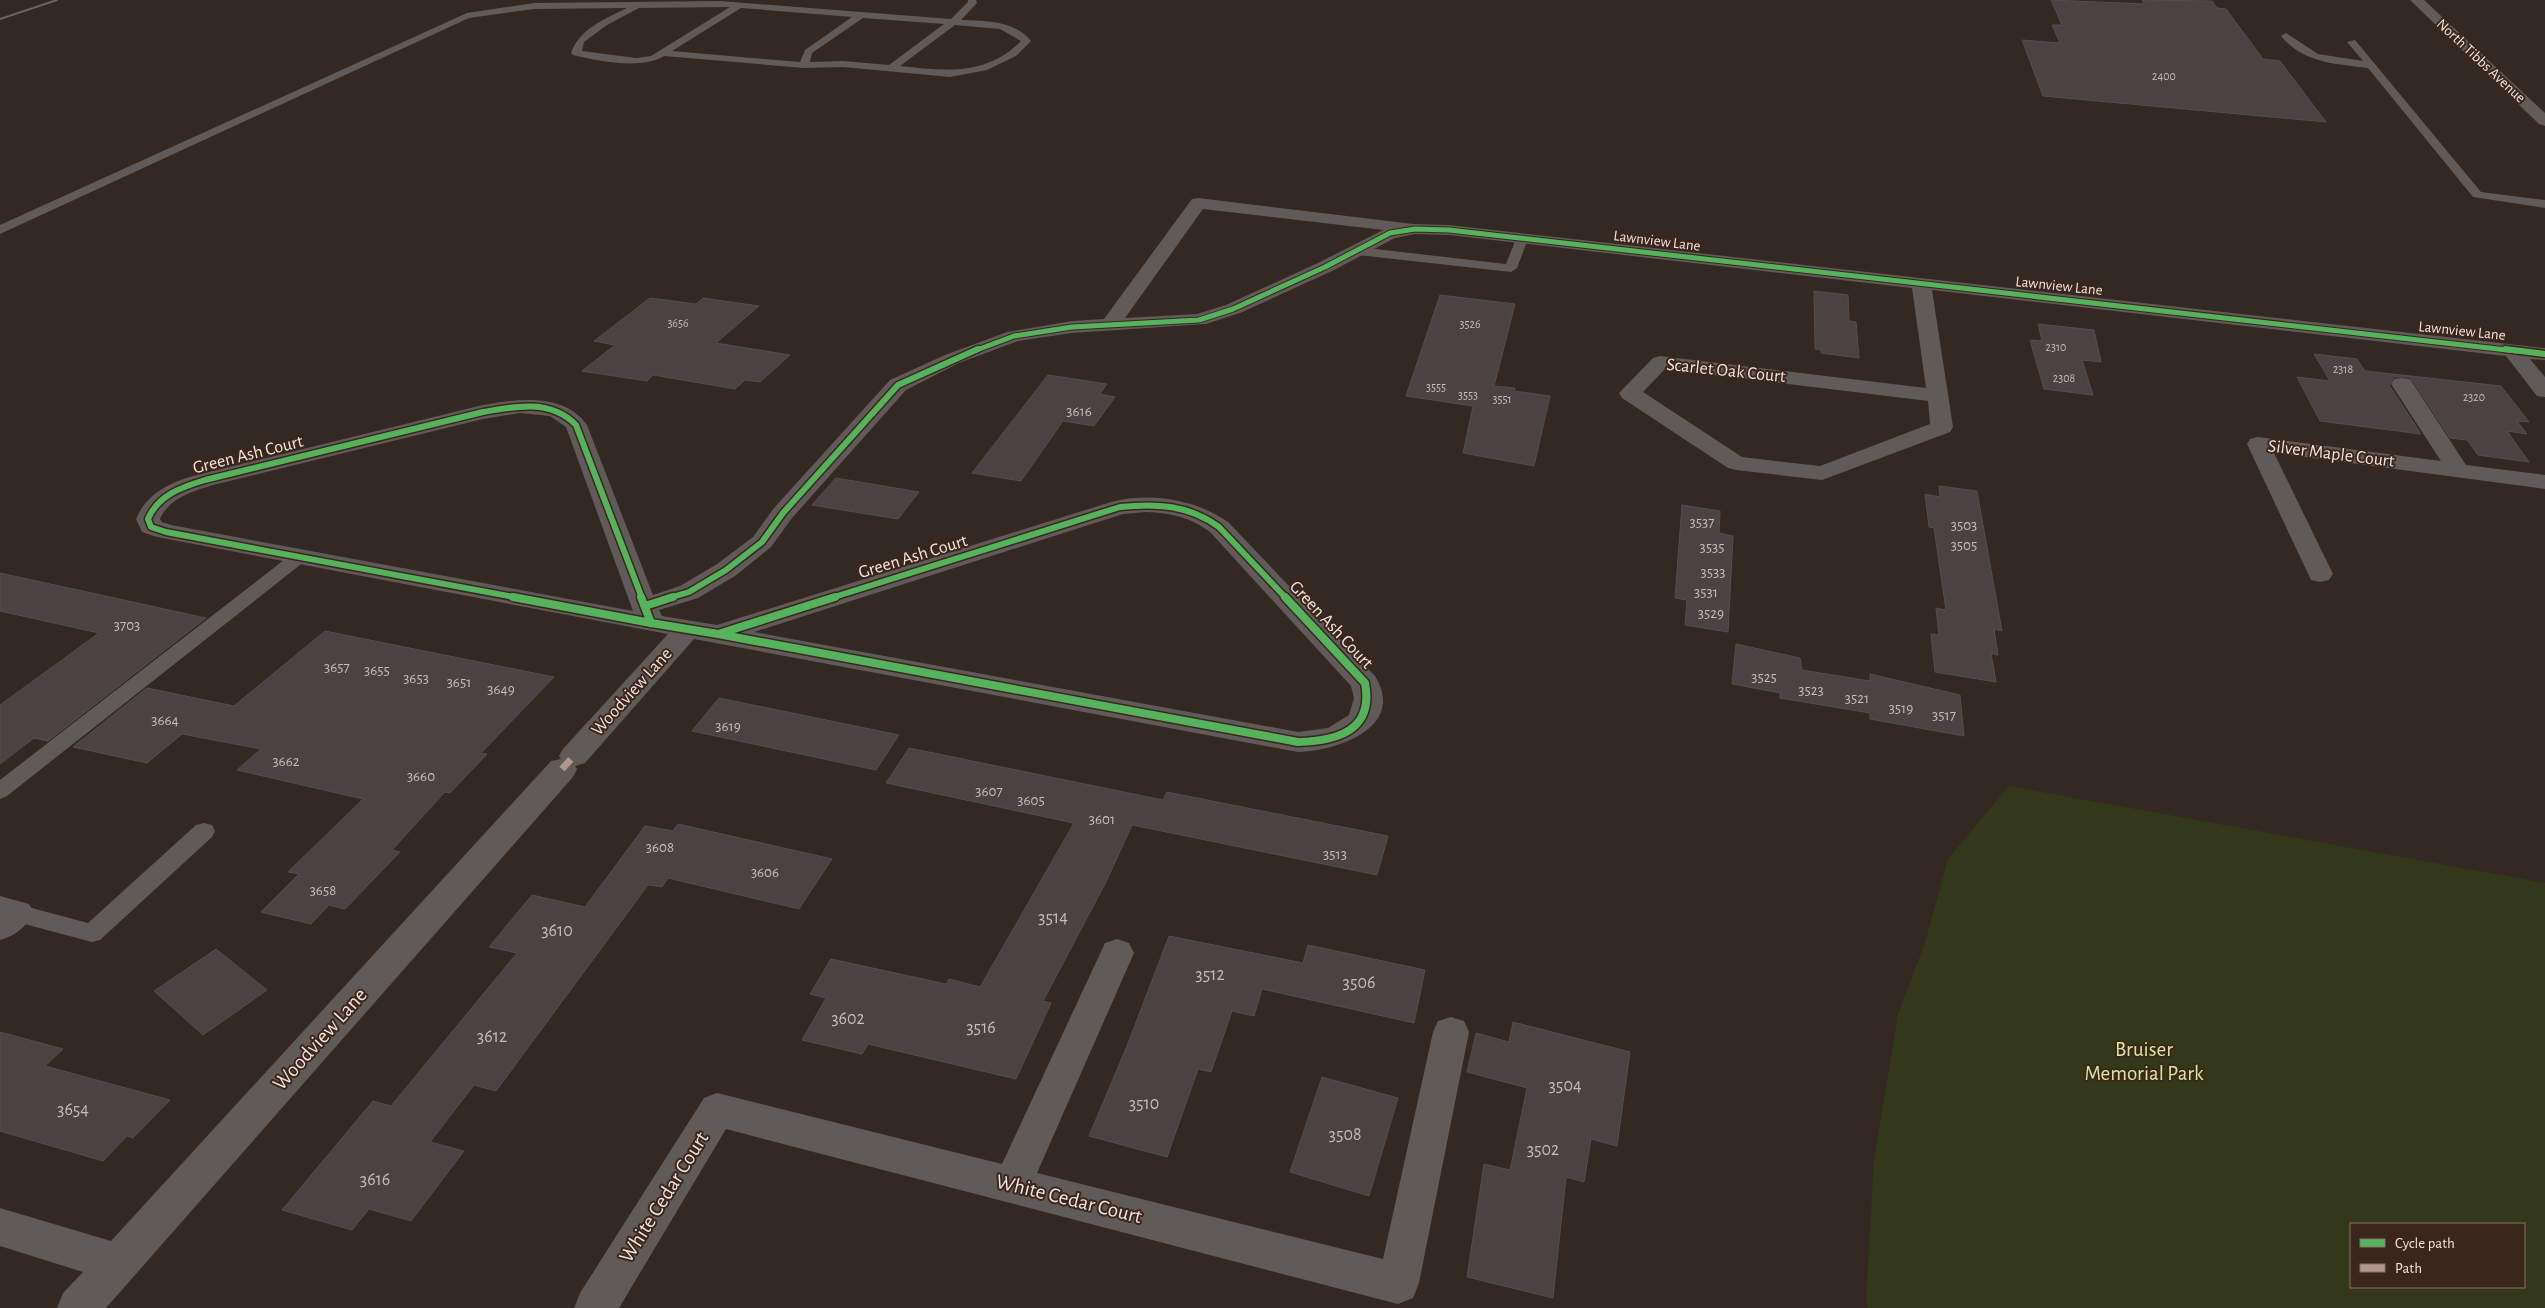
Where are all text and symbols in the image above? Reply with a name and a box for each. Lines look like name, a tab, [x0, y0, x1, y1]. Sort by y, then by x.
street label: North Tibbs Avenue	[2434, 16, 2528, 106]
house number: 2400	[2152, 70, 2176, 82]
street label: Lawnview Lane	[1613, 228, 1702, 254]
street label: Lawnview Lane	[2015, 274, 2103, 298]
house number: 3656	[667, 317, 689, 329]
house number: 3526	[1459, 318, 1481, 330]
street label: Lawnview Lane	[2418, 319, 2506, 343]
house number: 2310	[2046, 341, 2066, 353]
street label: Scarlet Oak Court	[1666, 356, 1787, 386]
house number: 2318	[2333, 363, 2353, 375]
house number: 2308	[2053, 372, 2076, 384]
house number: 3555	[1426, 381, 1446, 393]
house number: 3553	[1458, 389, 1478, 401]
house number: 2320	[2463, 391, 2485, 403]
house number: 3551	[1492, 393, 1512, 405]
house number: 3616	[1066, 404, 1092, 419]
street label: Green Ash Court	[191, 433, 305, 477]
street label: Silver Maple Court	[2267, 437, 2396, 471]
house number: 3537	[1690, 515, 1714, 530]
house number: 3503	[1951, 518, 1977, 533]
street label: Green Ash Court	[856, 532, 970, 582]
house number: 3505	[1951, 538, 1977, 553]
house number: 3535	[1700, 540, 1724, 555]
house number: 3533	[1701, 565, 1725, 580]
street label: Green Ash Court	[1286, 578, 1376, 673]
house number: 3531	[1694, 585, 1718, 600]
house number: 3529	[1698, 606, 1724, 621]
house number: 3703	[114, 618, 140, 633]
street label: Woodview Lane	[588, 645, 676, 739]
house number: 3657	[324, 660, 350, 675]
house number: 3655	[364, 663, 390, 678]
house number: 3525	[1751, 670, 1777, 685]
house number: 3653	[403, 671, 429, 686]
house number: 3651	[447, 675, 471, 690]
house number: 3649	[487, 682, 515, 697]
house number: 3523	[1798, 683, 1824, 698]
house number: 3521	[1845, 691, 1869, 706]
house number: 3519	[1889, 701, 1913, 716]
house number: 3517	[1932, 708, 1956, 723]
house number: 3664	[151, 713, 179, 728]
house number: 3619	[715, 719, 741, 734]
house number: 3662	[272, 754, 300, 769]
house number: 3660	[407, 769, 435, 784]
house number: 3607	[975, 784, 1003, 799]
house number: 3605	[1017, 793, 1045, 808]
house number: 3601	[1089, 812, 1115, 827]
house number: 3608	[646, 840, 674, 855]
house number: 3513	[1323, 847, 1347, 862]
house number: 3606	[751, 865, 779, 880]
house number: 3658	[310, 883, 336, 898]
house number: 3514	[1038, 909, 1068, 927]
house number: 3610	[541, 922, 573, 940]
house number: 3512	[1195, 966, 1225, 984]
house number: 3506	[1343, 974, 1375, 992]
street label: Woodview Lane	[269, 984, 371, 1094]
house number: 3602	[831, 1010, 865, 1028]
house number: 3516	[966, 1019, 996, 1037]
house number: 3612	[477, 1028, 507, 1046]
park label: Bruiser Memorial Park	[2084, 1039, 2204, 1084]
house number: 3504	[1548, 1077, 1582, 1095]
house number: 3510	[1129, 1095, 1159, 1113]
house number: 3654	[57, 1101, 89, 1119]
house number: 3508	[1329, 1126, 1361, 1144]
street label: White Cedar Court	[615, 1128, 713, 1266]
house number: 3502	[1527, 1141, 1559, 1159]
house number: 3616	[360, 1171, 390, 1189]
street label: White Cedar Court	[994, 1171, 1144, 1227]
legend	[2350, 1223, 2525, 1288]
text: Cycle path	[2395, 1236, 2455, 1251]
text: Path	[2395, 1261, 2422, 1276]

